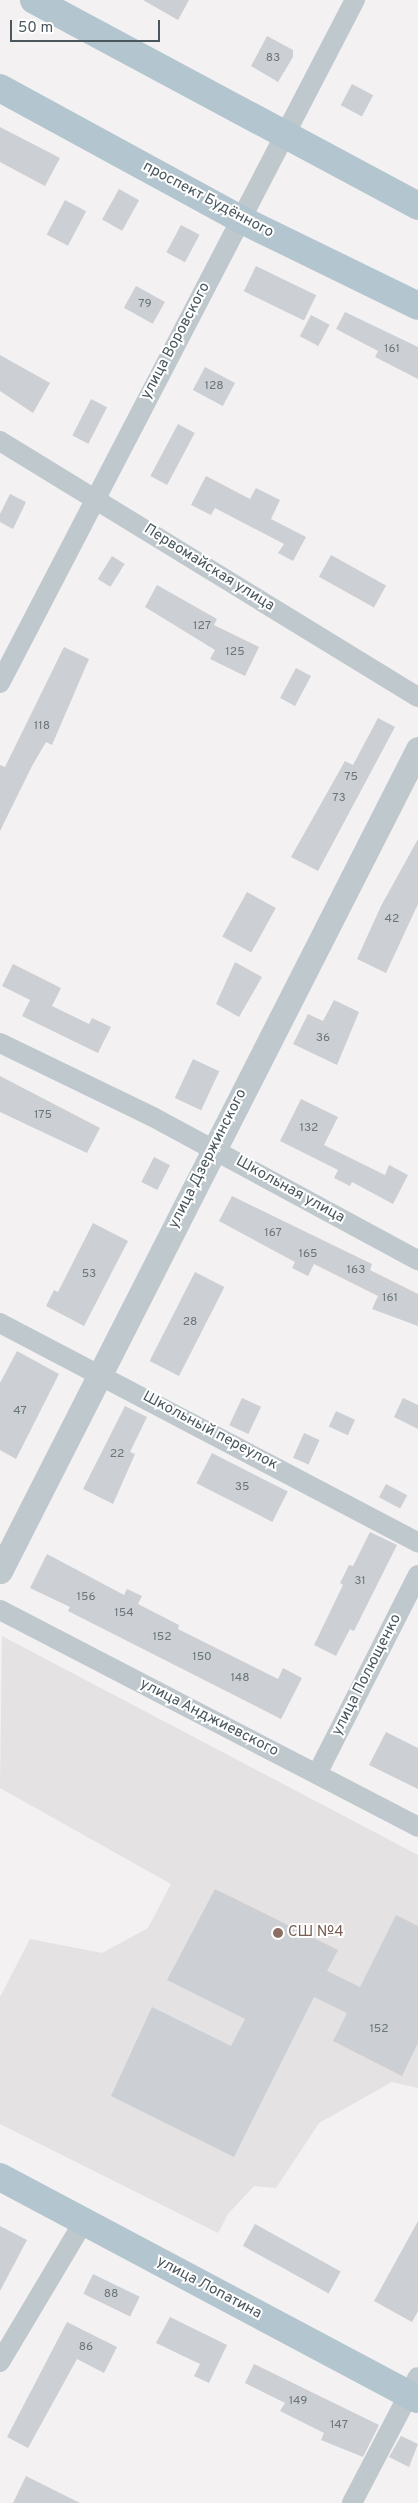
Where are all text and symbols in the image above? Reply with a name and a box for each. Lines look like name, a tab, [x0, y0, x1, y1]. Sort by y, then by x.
scale bar	[12, 10, 162, 42]
text: 50 m	[18, 19, 53, 38]
house number: 83	[266, 52, 280, 66]
street label: проспект Будённого	[140, 158, 276, 242]
street label: улица Воровского	[138, 279, 214, 403]
house number: 79	[138, 298, 152, 312]
house number: 161	[384, 343, 400, 357]
house number: 128	[204, 380, 224, 394]
street label: Первомайская улица	[141, 521, 277, 615]
house number: 127	[193, 620, 211, 634]
house number: 125	[225, 646, 245, 660]
house number: 118	[34, 720, 50, 734]
house number: 75	[344, 771, 358, 785]
house number: 73	[332, 792, 346, 806]
house number: 42	[385, 913, 399, 927]
house number: 36	[316, 1032, 330, 1046]
street label: улица Дзержинского	[165, 1086, 251, 1232]
house number: 175	[34, 1109, 52, 1123]
house number: 132	[300, 1122, 318, 1136]
street label: Школьная улица	[232, 1153, 348, 1227]
house number: 167	[264, 1227, 282, 1241]
house number: 165	[298, 1248, 318, 1262]
house number: 163	[347, 1264, 365, 1278]
house number: 53	[82, 1268, 96, 1282]
house number: 161	[382, 1292, 398, 1306]
house number: 28	[183, 1316, 197, 1330]
street label: Школьный переулок	[139, 1388, 281, 1474]
house number: 47	[13, 1405, 27, 1419]
house number: 22	[110, 1448, 124, 1462]
house number: 35	[235, 1481, 249, 1495]
house number: 31	[354, 1575, 366, 1589]
house number: 156	[76, 1591, 96, 1605]
house number: 154	[114, 1607, 134, 1621]
street label: улица Полющенко	[329, 1611, 405, 1739]
house number: 152	[152, 1631, 172, 1645]
house number: 150	[192, 1651, 212, 1665]
house number: 148	[230, 1672, 250, 1686]
street label: улица Анджиевского	[137, 1675, 281, 1761]
place label: СШ №4	[288, 1924, 344, 1942]
marker: СШ №4	[272, 1927, 284, 1939]
house number: 152	[369, 2023, 389, 2037]
street label: улица Лопатина	[153, 2253, 265, 2323]
house number: 88	[104, 2288, 118, 2302]
house number: 86	[79, 2341, 93, 2355]
house number: 149	[289, 2395, 307, 2409]
house number: 147	[330, 2419, 348, 2433]

